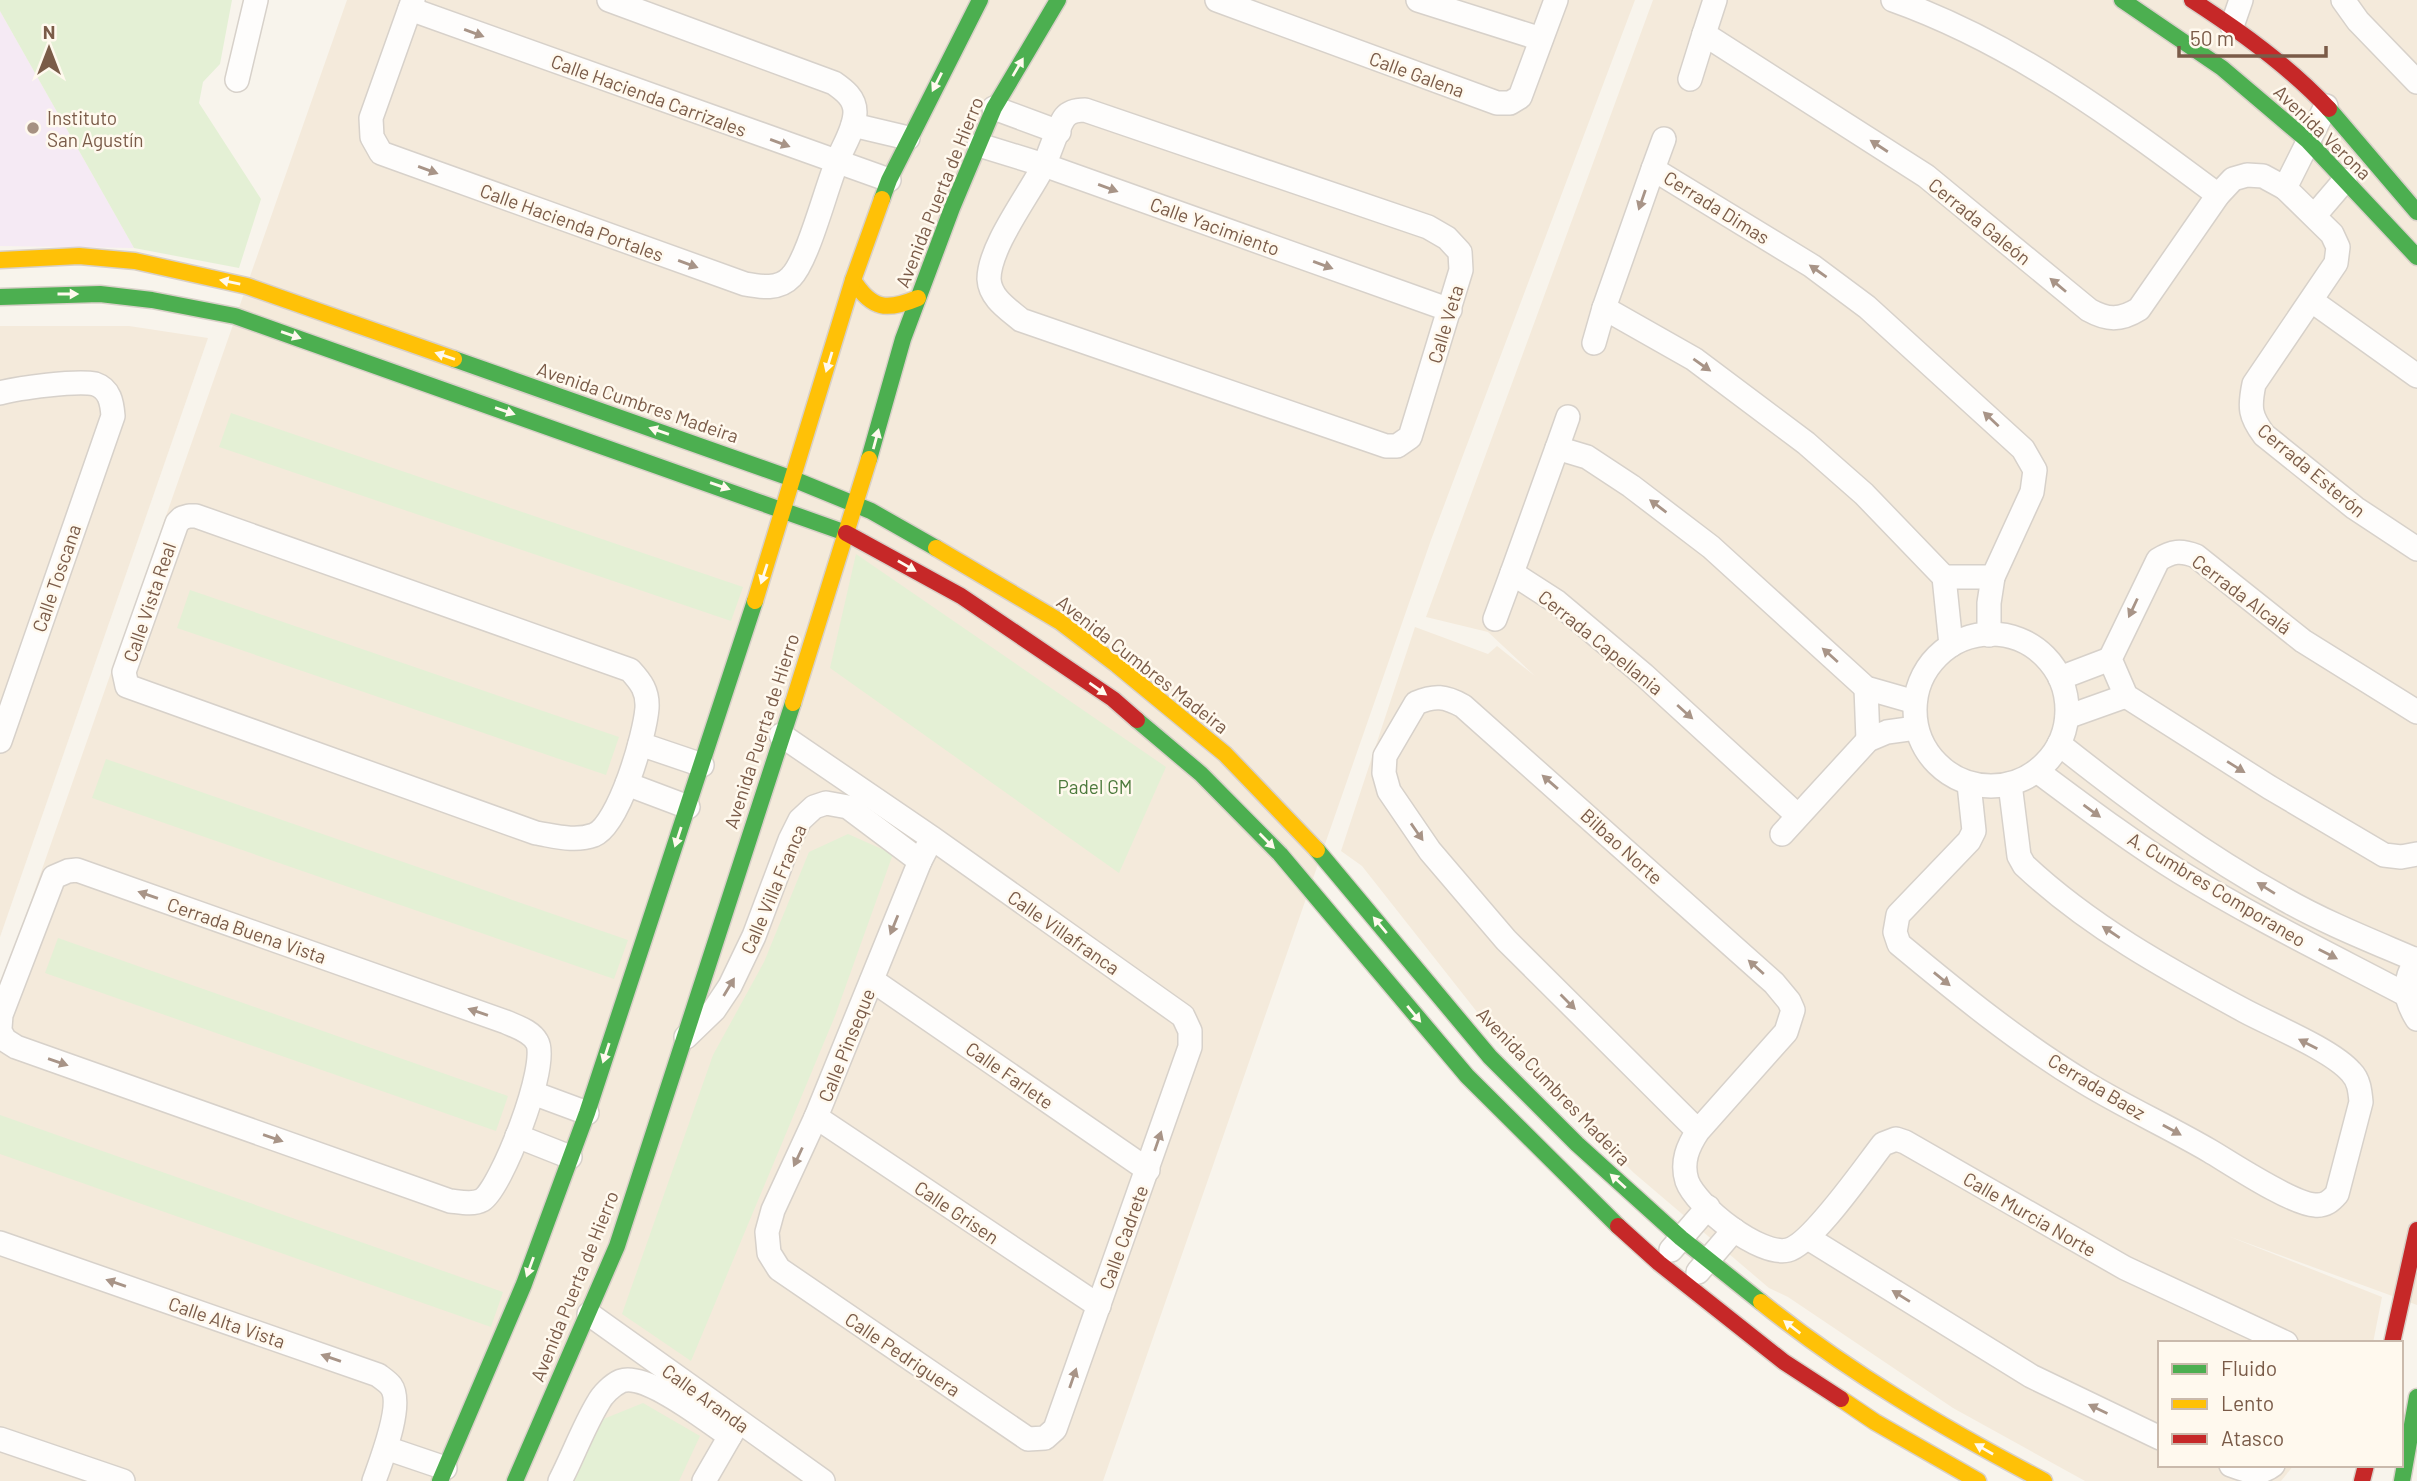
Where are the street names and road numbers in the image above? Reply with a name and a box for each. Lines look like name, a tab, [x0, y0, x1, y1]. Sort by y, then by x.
street label: Calle Galena	[1366, 46, 1468, 102]
street label: Calle Hacienda Carrizales	[548, 49, 750, 141]
street label: Avenida Verona	[2270, 80, 2376, 184]
street label: Avenida Puerta de Hierro	[890, 93, 988, 291]
street label: Cerrada Dimas	[1660, 165, 1774, 249]
street label: Cerrada Galeón	[1924, 173, 2036, 269]
street label: Calle Hacienda Portales	[477, 178, 667, 266]
street label: Calle Yacimiento	[1147, 192, 1283, 260]
street label: Calle Veta	[1422, 282, 1468, 366]
street label: Avenida Cumbres Madeira	[534, 357, 742, 447]
street label: Cerrada Esterón	[2253, 418, 2371, 522]
street label: Calle Toscana	[27, 521, 85, 635]
street label: Calle Vista Real	[118, 539, 180, 665]
street label: Cerrada Alcalá	[2188, 549, 2296, 639]
street label: Cerrada Capellania	[1534, 585, 1668, 699]
street label: Avenida Cumbres Madeira	[1053, 590, 1233, 738]
street label: Avenida Puerta de Hierro	[719, 631, 803, 831]
street label: Bilbao Norte	[1576, 803, 1668, 889]
street label: Calle Villa Franca	[735, 821, 811, 957]
street label: A. Cumbres Comporaneo	[2124, 827, 2310, 951]
street label: Calle Villafranca	[1004, 885, 1124, 979]
street label: Cerrada Buena Vista	[165, 892, 329, 968]
street label: Calle Pinseque	[813, 985, 879, 1105]
street label: Avenida Cumbres Madeira	[1472, 1002, 1636, 1170]
street label: Calle Farlete	[962, 1036, 1058, 1114]
street label: Cerrada Baez	[2044, 1048, 2150, 1124]
street label: Calle Murcia Norte	[1959, 1167, 2101, 1261]
street label: Calle Grisen	[910, 1175, 1004, 1249]
street label: Calle Cadrete	[1094, 1182, 1152, 1292]
street label: Avenida Puerta de Hierro	[525, 1187, 623, 1385]
street label: Calle Alta Vista	[166, 1291, 288, 1353]
street label: Calle Pedriguera	[841, 1307, 965, 1401]
street label: Calle Aranda	[658, 1359, 754, 1437]

